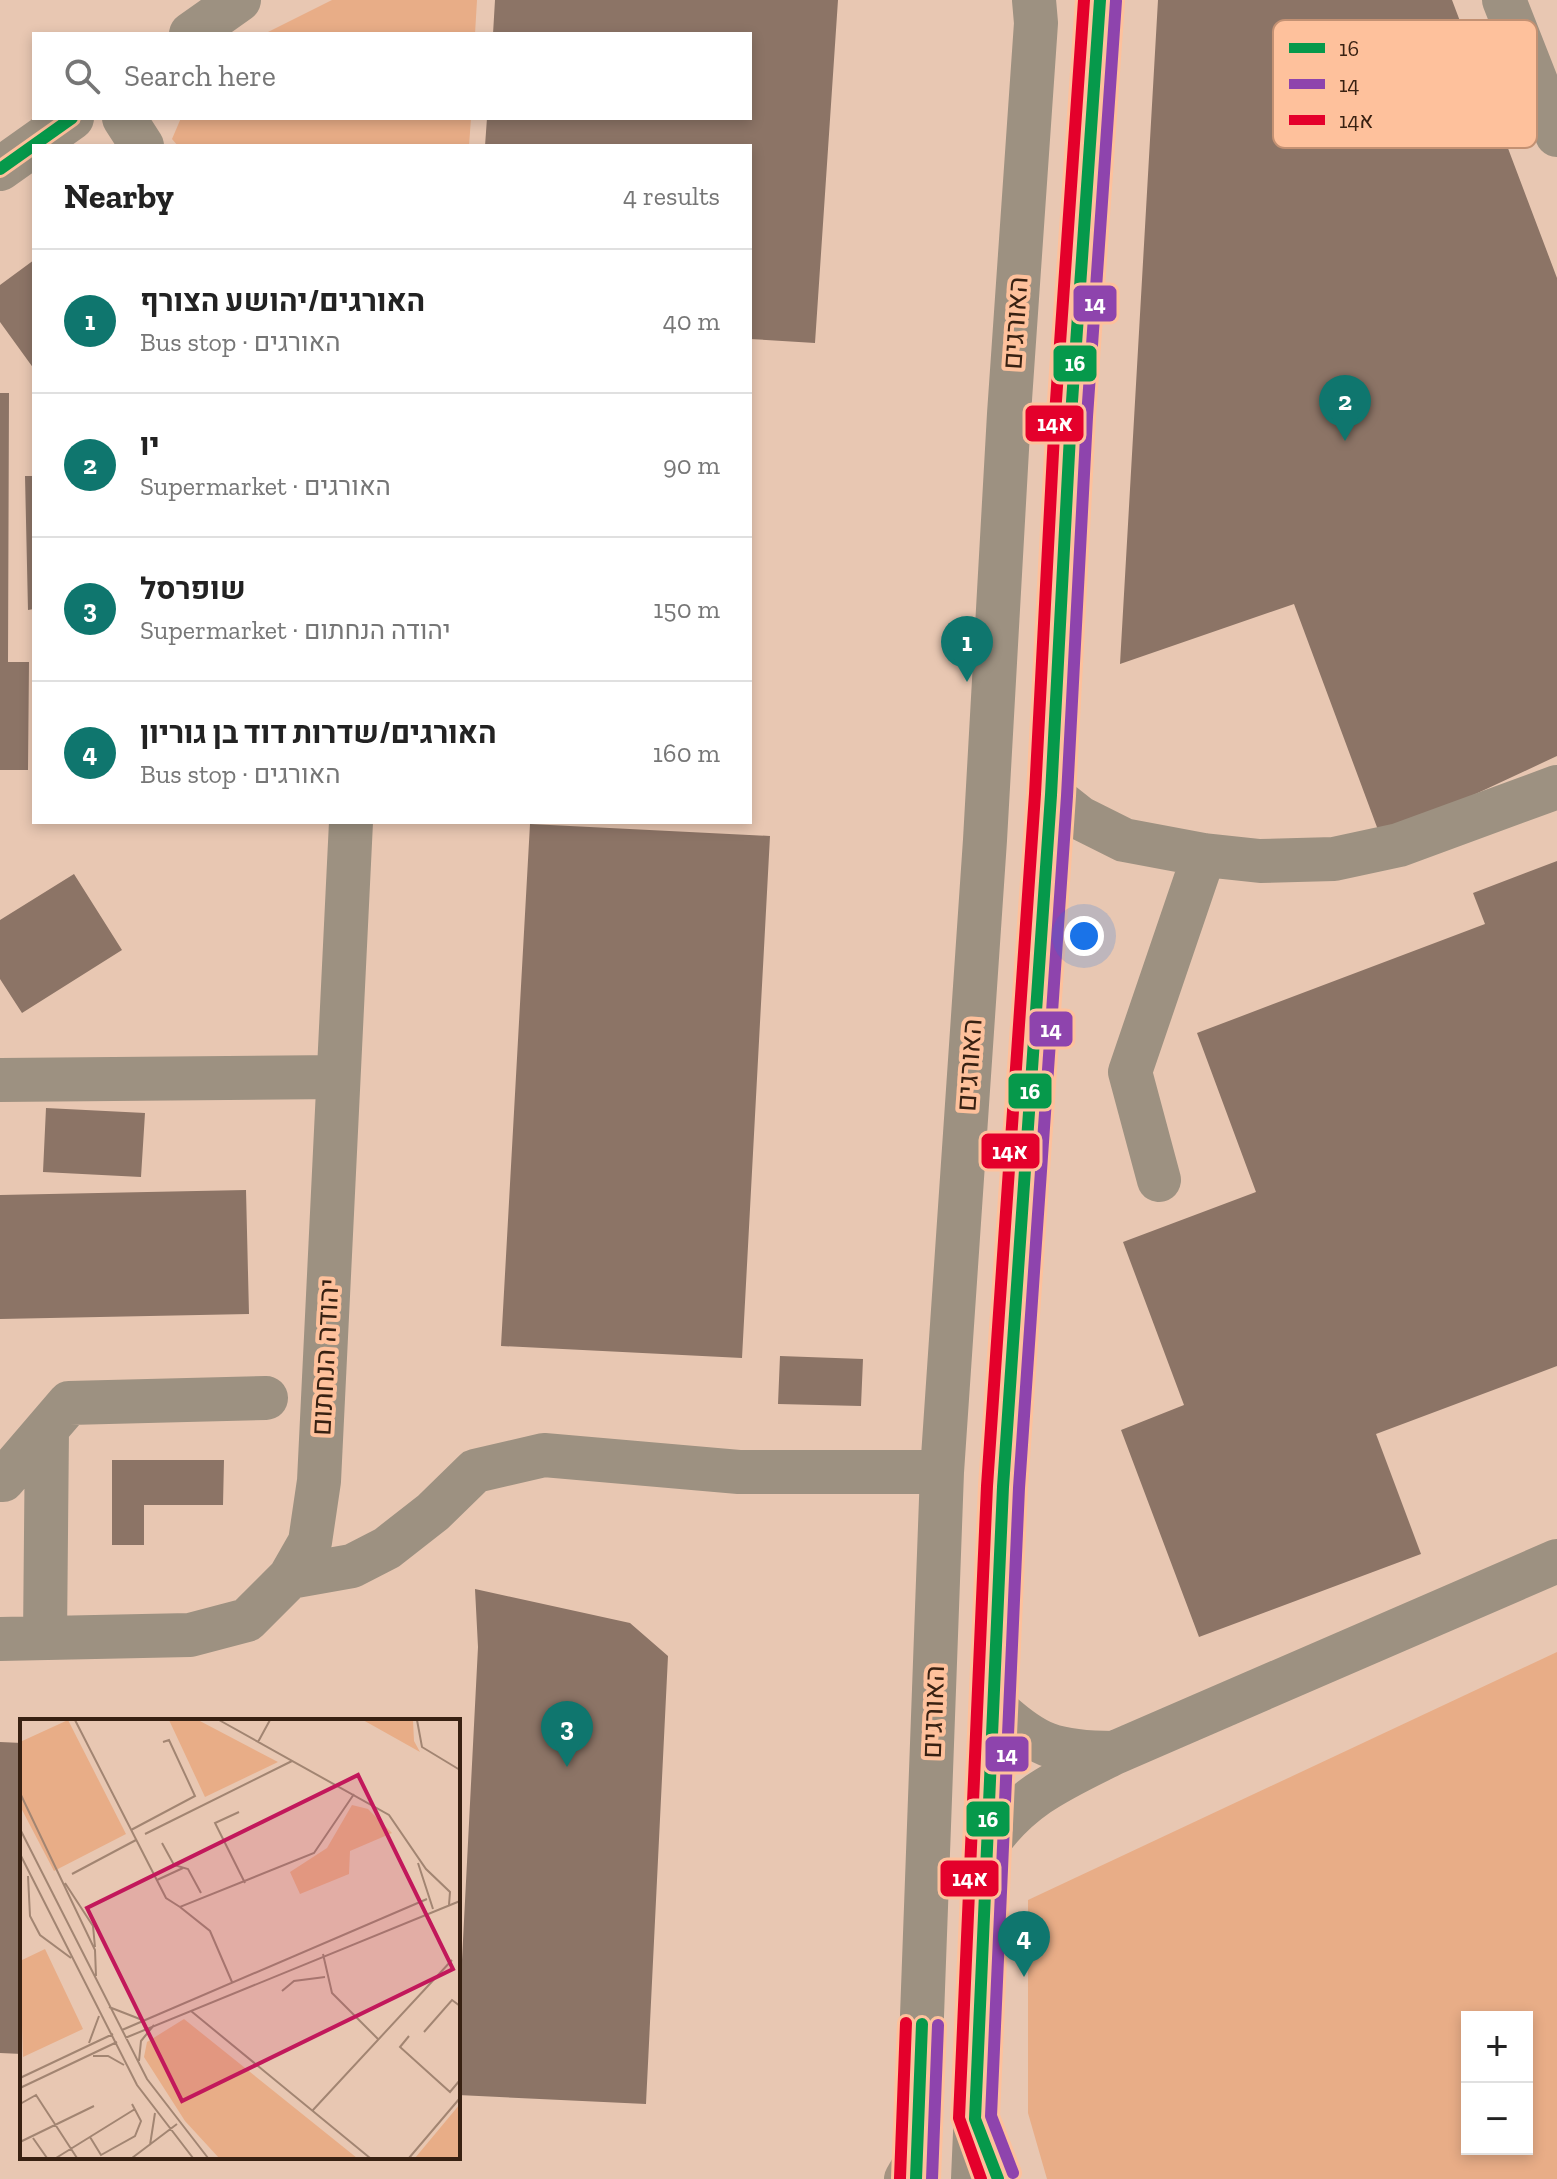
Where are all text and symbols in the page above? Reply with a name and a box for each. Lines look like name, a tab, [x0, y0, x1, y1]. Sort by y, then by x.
legend	[1273, 20, 1537, 148]
search box	[32, 32, 752, 120]
text: 16	[1339, 35, 1359, 62]
icon: search	[60, 54, 104, 98]
text: Search here	[124, 58, 276, 94]
text: 14	[1339, 71, 1359, 98]
text: 14א	[1339, 107, 1373, 134]
text: Nearby	[64, 176, 174, 217]
text: 4 results	[623, 180, 720, 212]
street label: האורגים	[995, 275, 1035, 371]
text: האורגים/יהושע הצורף	[140, 283, 425, 319]
line badge: 14	[1072, 284, 1118, 323]
text: 14	[1084, 290, 1106, 317]
text: 1	[85, 305, 95, 337]
text: 40 m	[663, 305, 720, 337]
text: Bus stop · האורגים	[140, 326, 341, 358]
line badge: 16	[1052, 344, 1098, 383]
text: 16	[1065, 350, 1086, 377]
pin: 2	[1319, 375, 1371, 441]
line badge: 14א	[1024, 404, 1085, 443]
text: 14א	[1037, 410, 1073, 437]
text: יו	[140, 427, 160, 463]
text: 2	[83, 449, 97, 481]
text: 90 m	[663, 449, 720, 481]
text: Supermarket · האורגים	[140, 470, 391, 502]
text: שופרסל	[140, 571, 246, 607]
text: 3	[83, 593, 97, 625]
text: 150 m	[653, 593, 720, 625]
text: Supermarket · יהודה הנחתום	[140, 614, 451, 646]
pin: 1	[941, 616, 993, 682]
text: האורגים/שדרות דוד בן גוריון	[140, 715, 497, 751]
text: 4	[83, 737, 97, 769]
text: 160 m	[653, 737, 720, 769]
text: Bus stop · האורגים	[140, 758, 341, 790]
your location	[1064, 916, 1104, 956]
line badge: 14	[1028, 1010, 1074, 1048]
text: 14	[1040, 1016, 1062, 1043]
street label: האורגים	[949, 1017, 989, 1113]
line badge: 16	[1007, 1072, 1053, 1110]
text: 16	[1020, 1078, 1041, 1105]
line badge: 14א	[980, 1132, 1041, 1170]
text: 14א	[992, 1138, 1028, 1165]
street label: יהודה הנחתום	[304, 1277, 346, 1437]
street label: האורגים	[915, 1665, 951, 1759]
pin: 3	[541, 1701, 593, 1767]
inset map	[20, 1719, 460, 2159]
line badge: 14	[984, 1735, 1030, 1773]
text: 14	[996, 1741, 1018, 1768]
line badge: 16	[965, 1800, 1011, 1838]
text: 16	[978, 1806, 999, 1833]
line badge: 14א	[939, 1859, 1000, 1898]
text: 14א	[952, 1865, 988, 1892]
pin: 4	[998, 1911, 1050, 1977]
map controls	[1461, 2011, 1533, 2155]
button: +	[1461, 2011, 1533, 2083]
button: −	[1461, 2083, 1533, 2155]

